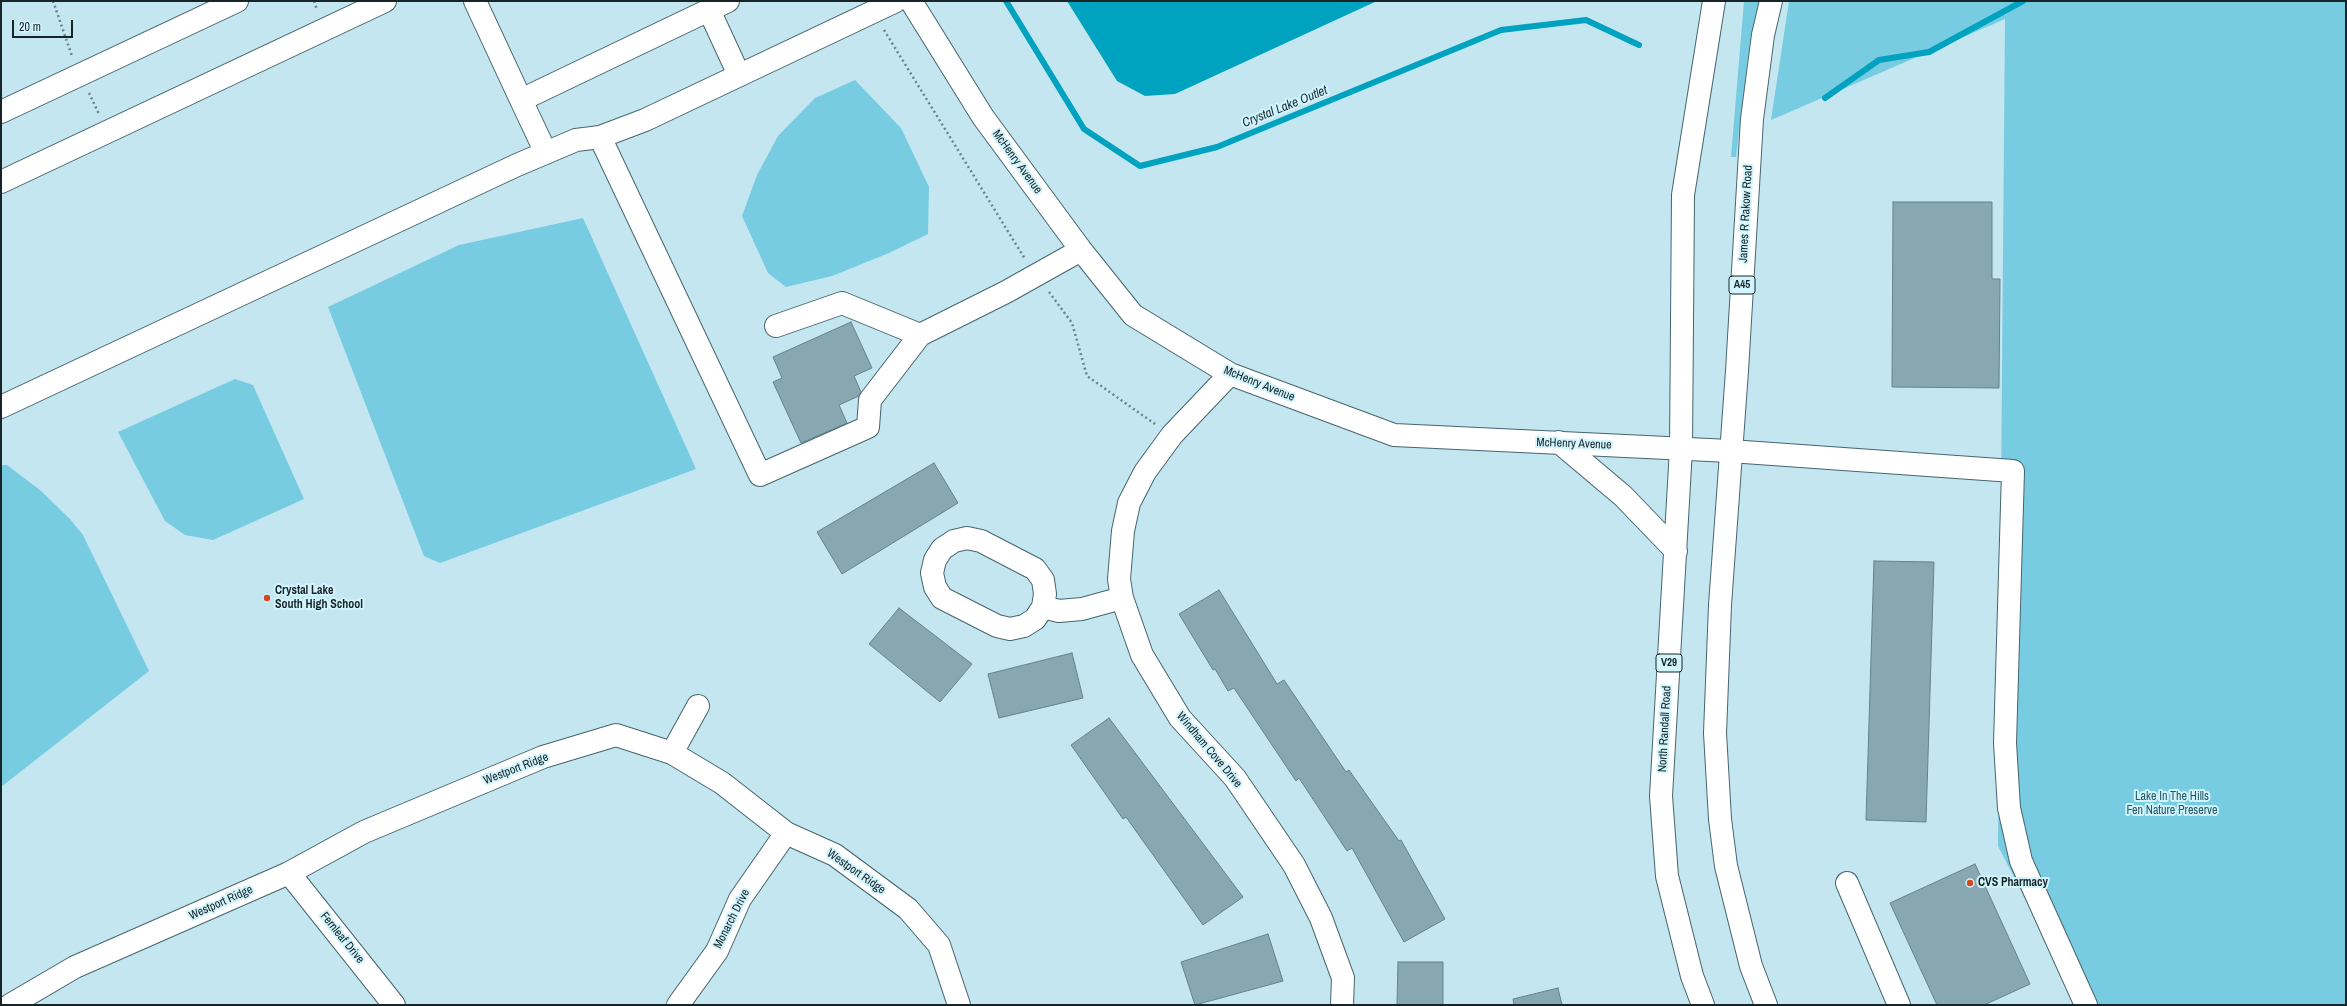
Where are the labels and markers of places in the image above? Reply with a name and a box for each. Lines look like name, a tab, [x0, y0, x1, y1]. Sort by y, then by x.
place label: Crystal Lake South High School	[275, 584, 363, 612]
marker: Crystal Lake South High School	[262, 593, 272, 603]
place label: CVS Pharmacy	[1978, 876, 2048, 890]
marker: CVS Pharmacy	[1965, 878, 1975, 888]

